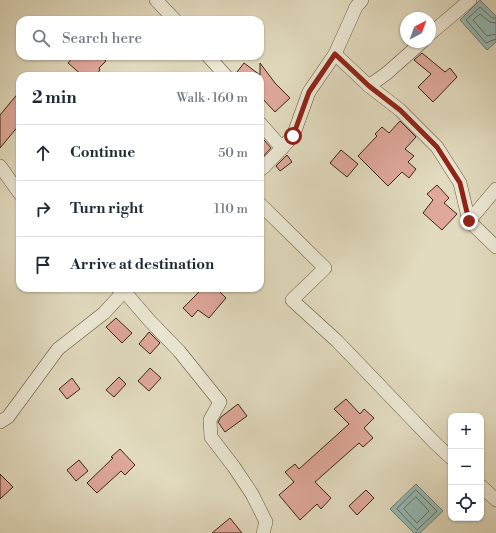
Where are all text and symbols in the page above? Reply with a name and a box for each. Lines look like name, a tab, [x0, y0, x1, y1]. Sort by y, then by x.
north arrow	[400, 12, 436, 48]
search box	[16, 16, 264, 60]
icon: search	[30, 27, 52, 49]
text: Search here	[62, 29, 142, 48]
text: 2 min	[32, 87, 77, 109]
text: Walk · 160 m	[177, 90, 248, 106]
route start	[284, 127, 302, 145]
icon: ahead	[32, 142, 54, 164]
text: Continue	[70, 143, 135, 162]
text: 50 m	[218, 145, 248, 161]
icon: right	[32, 198, 54, 220]
text: Turn right	[70, 199, 144, 218]
text: 110 m	[214, 201, 248, 217]
route end	[460, 212, 478, 230]
icon: arrive	[32, 254, 54, 276]
text: Arrive at destination	[70, 255, 214, 274]
map controls	[448, 413, 484, 521]
button: +	[448, 413, 484, 449]
button: −	[448, 449, 484, 485]
button: locate	[448, 485, 484, 521]

